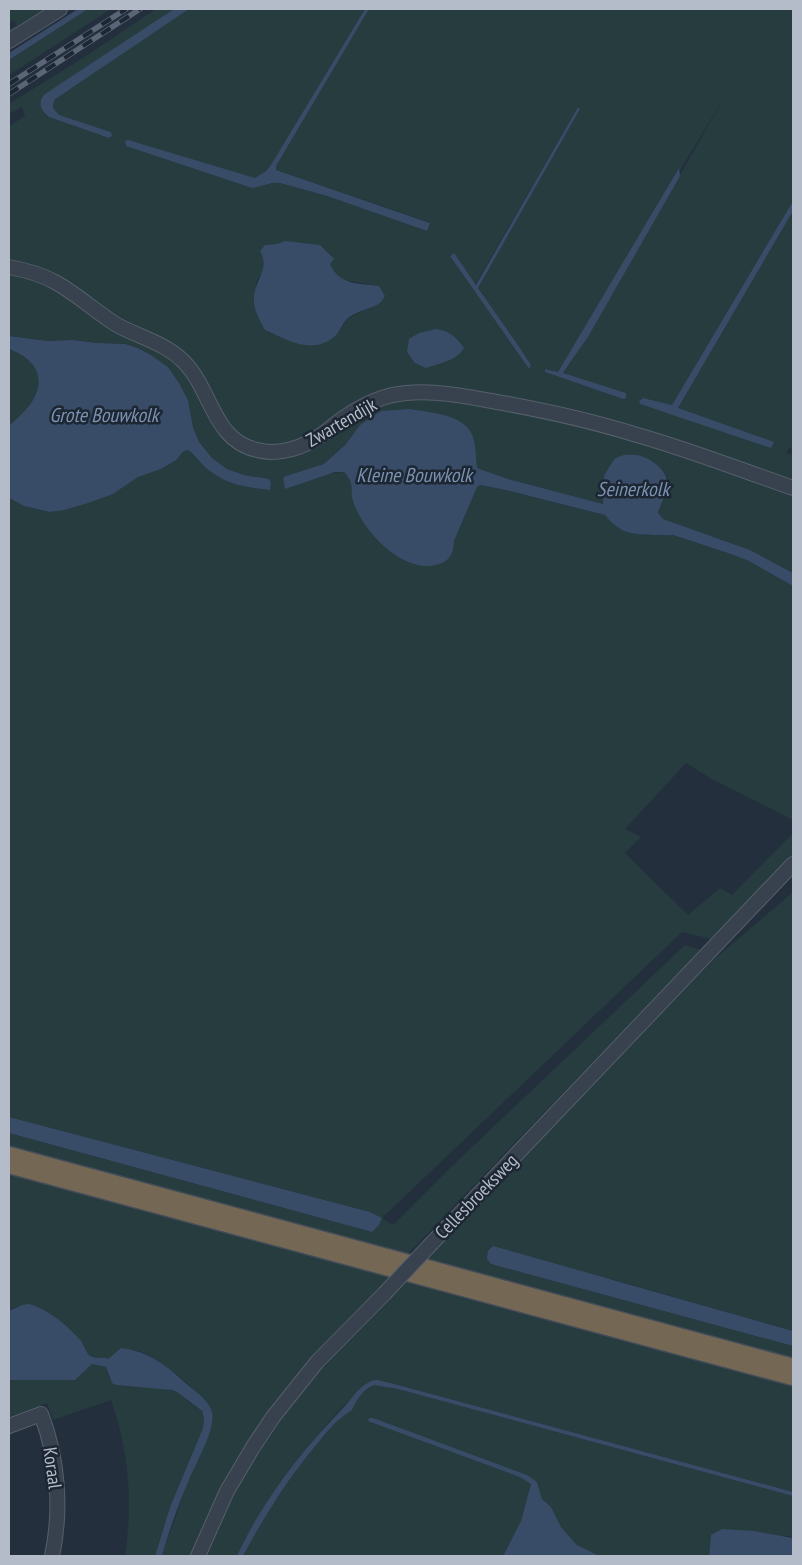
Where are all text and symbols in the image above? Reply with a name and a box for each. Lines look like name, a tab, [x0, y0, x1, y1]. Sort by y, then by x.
street label: Zwartendijk	[301, 392, 381, 452]
water label: Grote Bouwkolk	[50, 402, 161, 428]
water label: Kleine Bouwkolk	[356, 462, 474, 488]
water label: Seinerkolk	[597, 476, 671, 502]
street label: Cellesbroeksweg	[429, 1148, 523, 1244]
street label: Koraal	[38, 1446, 68, 1491]

